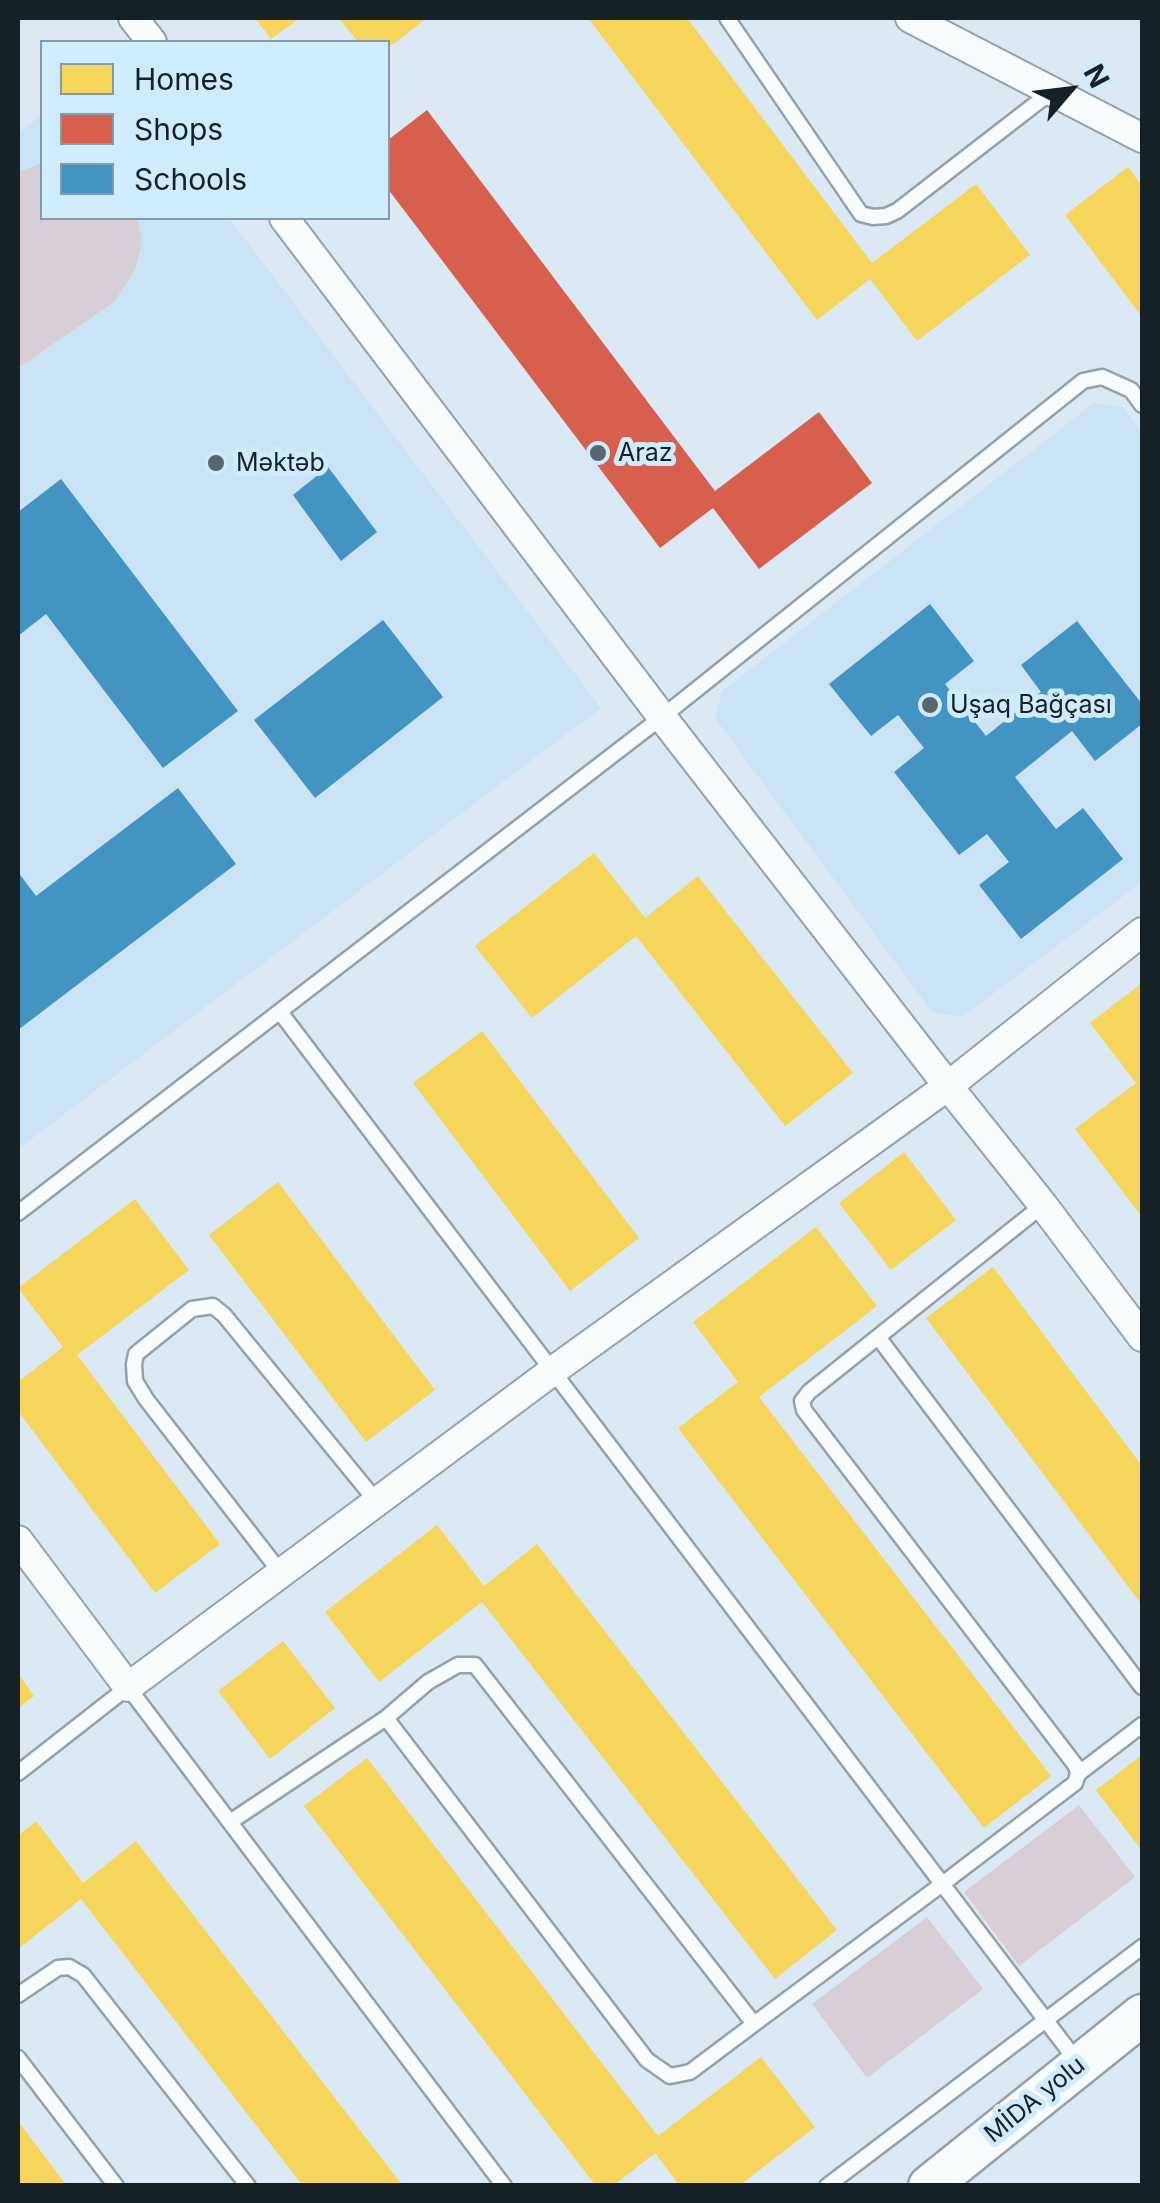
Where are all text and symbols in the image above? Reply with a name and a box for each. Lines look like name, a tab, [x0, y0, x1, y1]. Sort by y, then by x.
legend	[40, 40, 390, 220]
north arrow	[1020, 40, 1120, 140]
text: N	[1076, 59, 1117, 93]
text: Homes	[134, 61, 234, 97]
text: Shops	[134, 111, 223, 147]
text: Schools	[134, 161, 247, 197]
place label: Araz	[618, 438, 673, 468]
marker: Araz	[587, 442, 609, 464]
place label: Məktəb	[236, 448, 325, 478]
marker: Məktəb	[205, 452, 227, 474]
place label: Uşaq Bağçası	[950, 690, 1112, 720]
marker: Uşaq Bağçası	[919, 694, 941, 716]
street label: MİDA yolu	[979, 2051, 1091, 2149]

